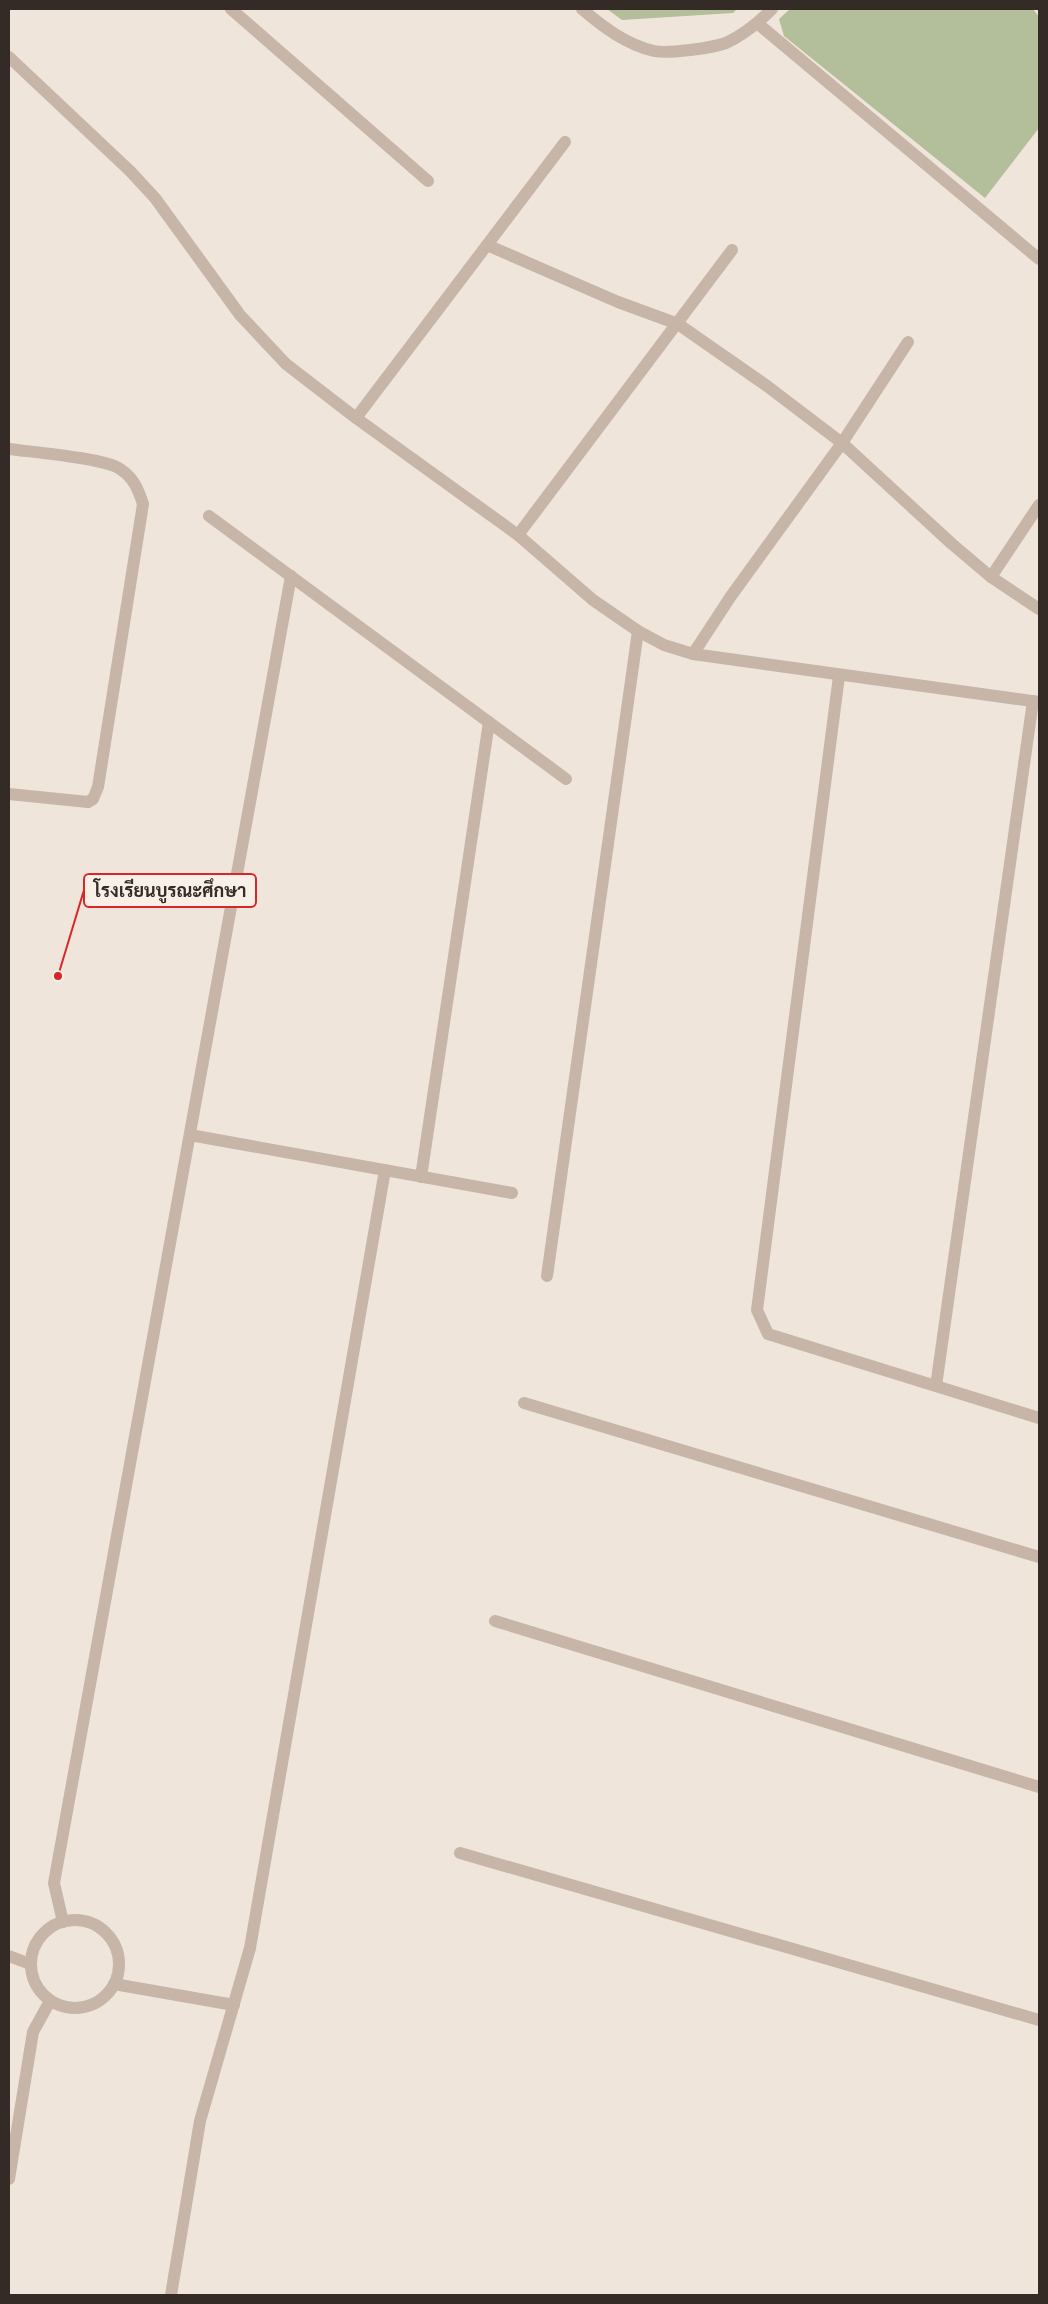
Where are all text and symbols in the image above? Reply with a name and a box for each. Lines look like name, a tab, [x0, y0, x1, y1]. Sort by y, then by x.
callout: โรงเรียนบูรณะศึกษา	[84, 874, 256, 907]
text: โรงเรียนบูรณะศึกษา	[93, 878, 246, 904]

